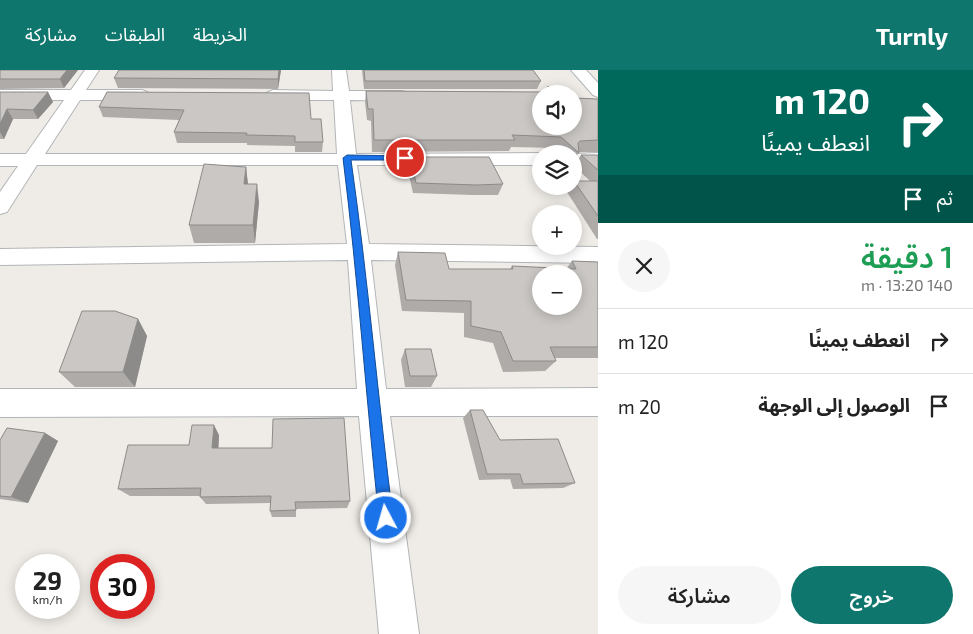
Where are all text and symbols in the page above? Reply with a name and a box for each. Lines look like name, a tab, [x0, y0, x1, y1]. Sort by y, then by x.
text: Turnly	[876, 21, 948, 50]
text: مشاركة	[25, 23, 77, 45]
text: الطبقات	[105, 23, 165, 45]
text: الخريطة	[193, 23, 247, 45]
text: 120 m	[774, 79, 870, 121]
map controls	[532, 85, 582, 315]
button: sound	[532, 85, 582, 135]
icon: right	[888, 90, 953, 155]
text: انعطف يمينًا	[761, 129, 870, 155]
pin	[384, 137, 426, 179]
icon: arrive	[391, 144, 419, 172]
button: layers	[532, 145, 582, 195]
icon: arrive	[899, 185, 927, 213]
text: ثم	[937, 186, 953, 209]
button: +	[532, 205, 582, 255]
text: 1 دقيقة	[861, 238, 953, 274]
button: close	[618, 240, 670, 292]
button: −	[532, 265, 582, 315]
text: 140 m · 13:20	[861, 275, 953, 294]
icon: right	[925, 327, 953, 355]
text: انعطف يمينًا	[809, 328, 910, 351]
text: 120 m	[618, 330, 669, 353]
icon: arrive	[925, 392, 953, 420]
text: الوصول إلى الوجهة	[758, 393, 910, 416]
text: 20 m	[618, 395, 661, 418]
position arrow	[359, 491, 411, 543]
speed limit sign: 30	[90, 554, 155, 619]
text: 29	[33, 565, 62, 595]
button: مشاركة	[618, 566, 781, 624]
button: خروج	[791, 566, 953, 624]
text: km/h	[33, 592, 62, 606]

